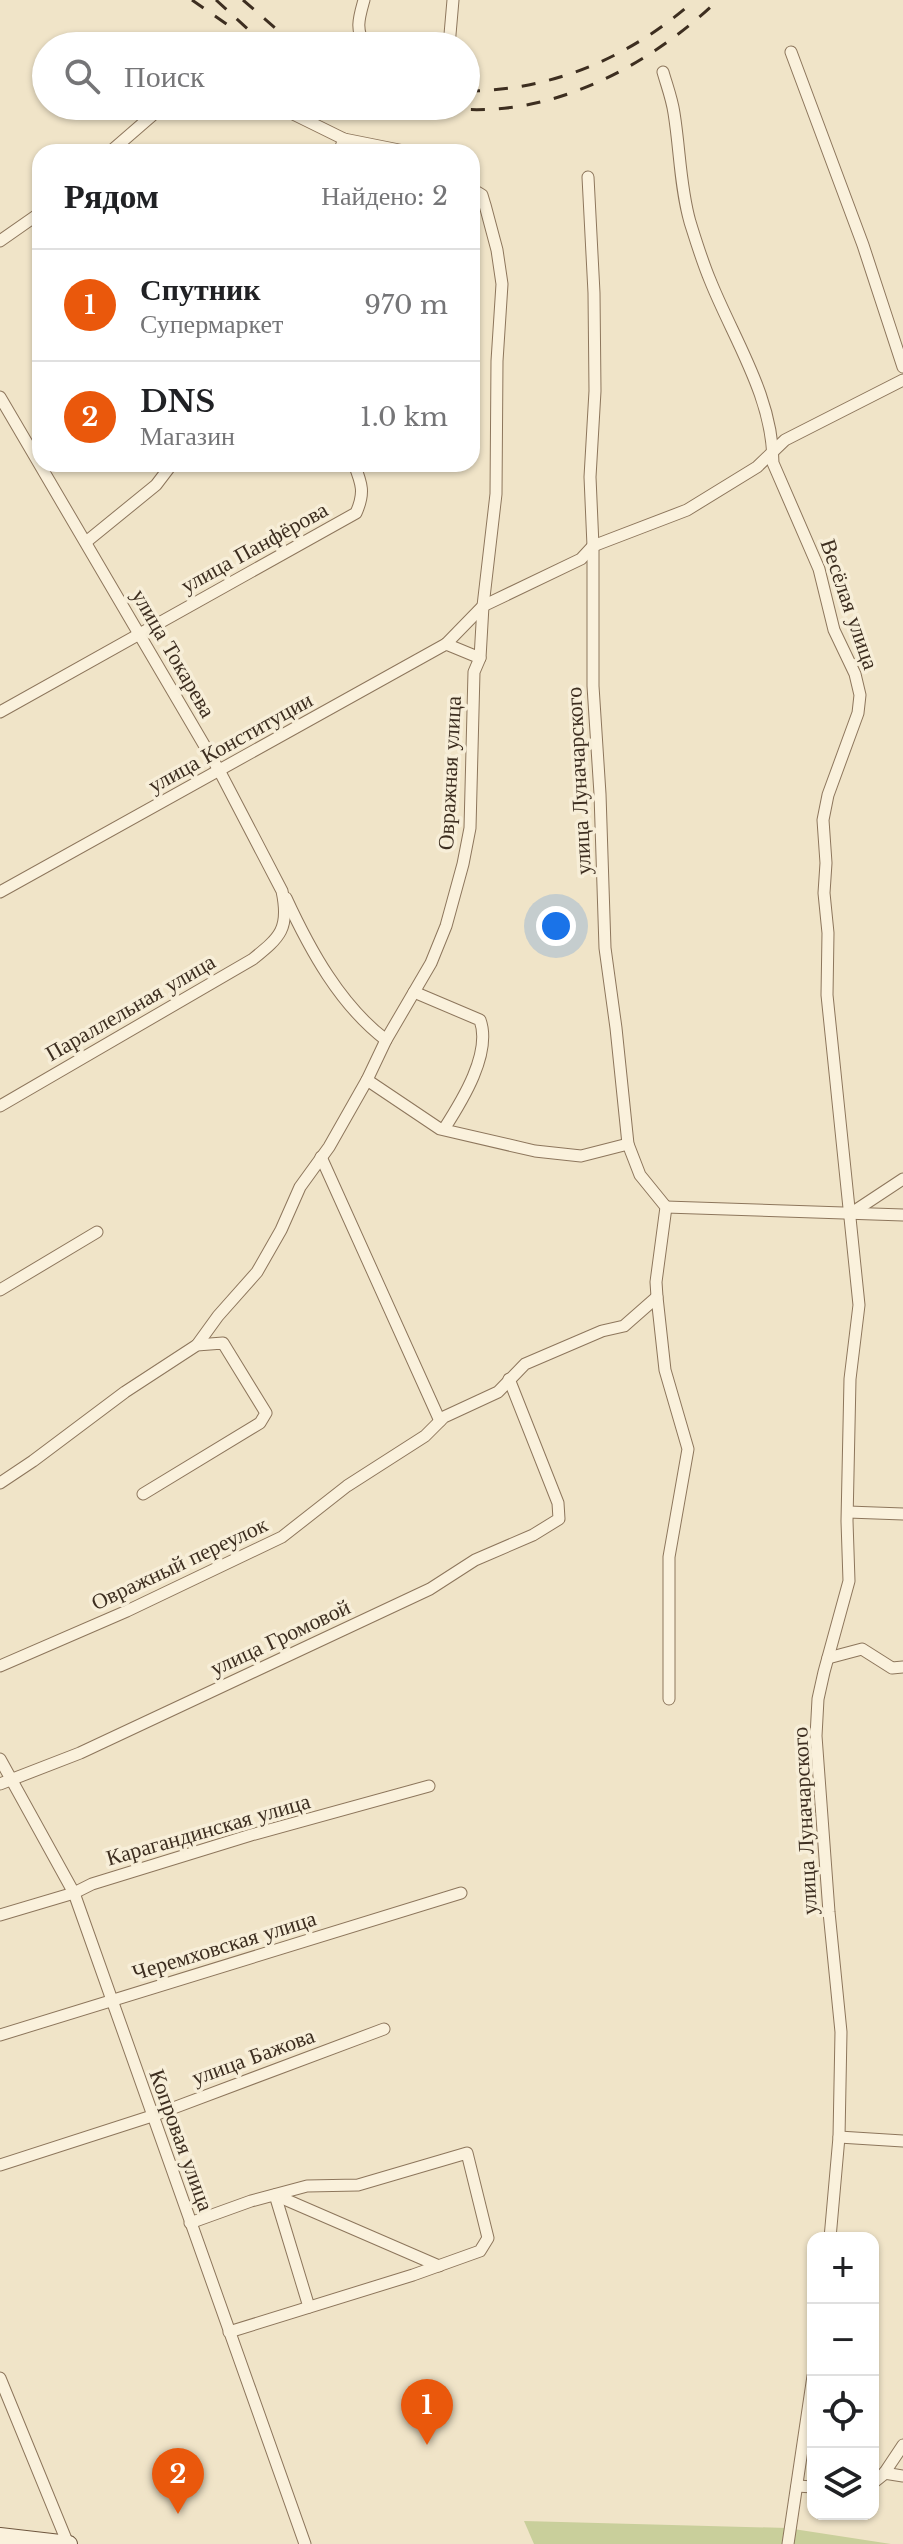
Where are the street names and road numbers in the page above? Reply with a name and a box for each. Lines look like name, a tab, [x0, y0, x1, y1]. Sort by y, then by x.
street label: улица Панфёрова	[176, 496, 333, 599]
street label: Весёлая улица	[815, 535, 885, 673]
street label: улица Токарева	[126, 584, 221, 723]
street label: улица Конституции	[143, 686, 317, 799]
street label: улица Луначарского	[560, 686, 597, 876]
street label: Овражная улица	[432, 695, 467, 851]
street label: Параллельная улица	[41, 948, 220, 1067]
street label: Овражный переулок	[87, 1511, 272, 1616]
street label: улица Громовой	[206, 1593, 355, 1682]
street label: улица Луначарского	[786, 1726, 823, 1916]
street label: Карагандинская улица	[103, 1787, 313, 1872]
street label: Черемховская улица	[129, 1905, 320, 1986]
street label: улица Бажова	[188, 2022, 318, 2091]
street label: Копровая улица	[143, 2066, 220, 2215]

